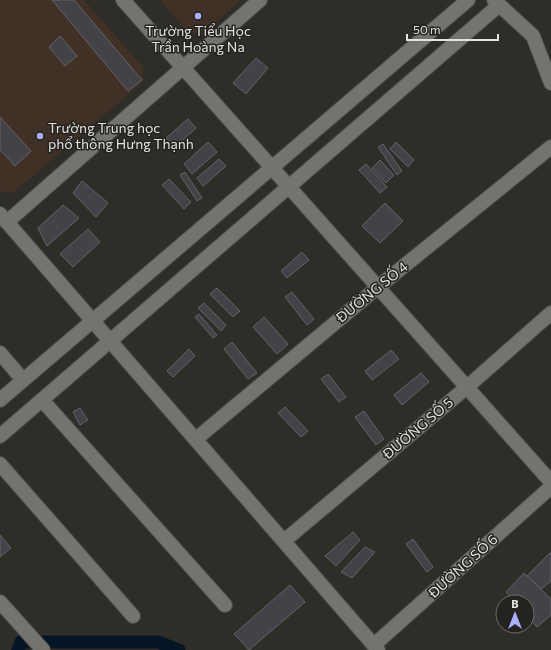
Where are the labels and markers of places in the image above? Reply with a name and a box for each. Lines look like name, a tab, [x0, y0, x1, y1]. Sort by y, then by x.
marker: Trường Tiểu Học Trần Hoàng Na	[193, 11, 203, 21]
place label: Trường Tiểu Học Trần Hoàng Na	[145, 22, 251, 55]
place label: Trường Trung học phổ thông Hưng Thạnh	[48, 119, 194, 152]
marker: Trường Trung học phổ thông Hưng Thạnh	[35, 131, 45, 141]

